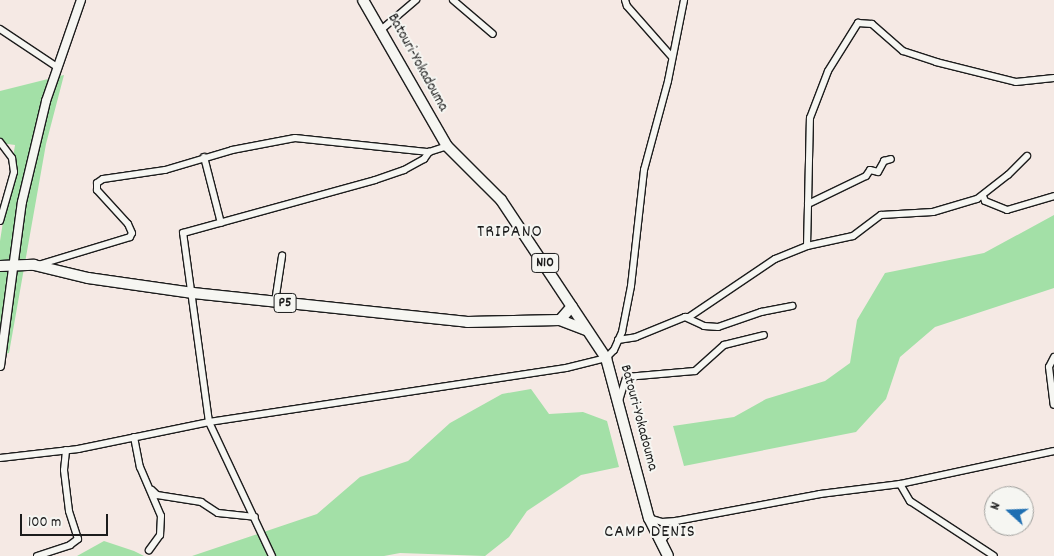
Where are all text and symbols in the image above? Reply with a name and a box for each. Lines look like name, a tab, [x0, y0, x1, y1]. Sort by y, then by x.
street label: Batouri-Yokadouma	[383, 11, 451, 115]
district label: TRIPANO	[476, 222, 544, 244]
road number: N10	[530, 252, 560, 274]
road number: P5	[272, 292, 298, 314]
street label: Batouri-Yokadouma	[615, 363, 661, 473]
north arrow	[984, 486, 1034, 536]
text: N	[985, 500, 1006, 513]
scale bar	[22, 504, 110, 536]
text: 100 m	[28, 512, 61, 534]
district label: CAMP DENIS	[603, 522, 697, 544]

